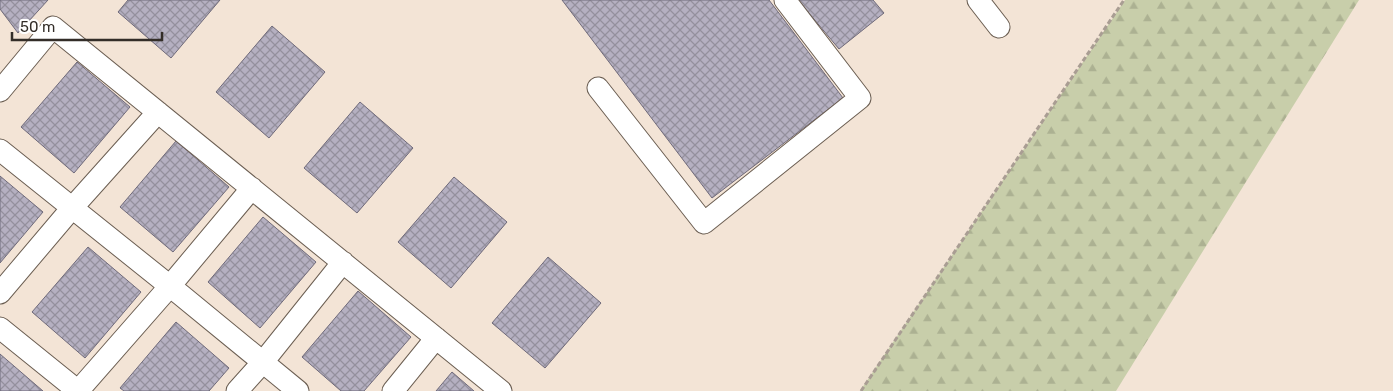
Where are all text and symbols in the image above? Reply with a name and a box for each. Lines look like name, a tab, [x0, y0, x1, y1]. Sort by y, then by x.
scale bar	[12, 10, 162, 42]
text: 50 m	[20, 18, 55, 36]

